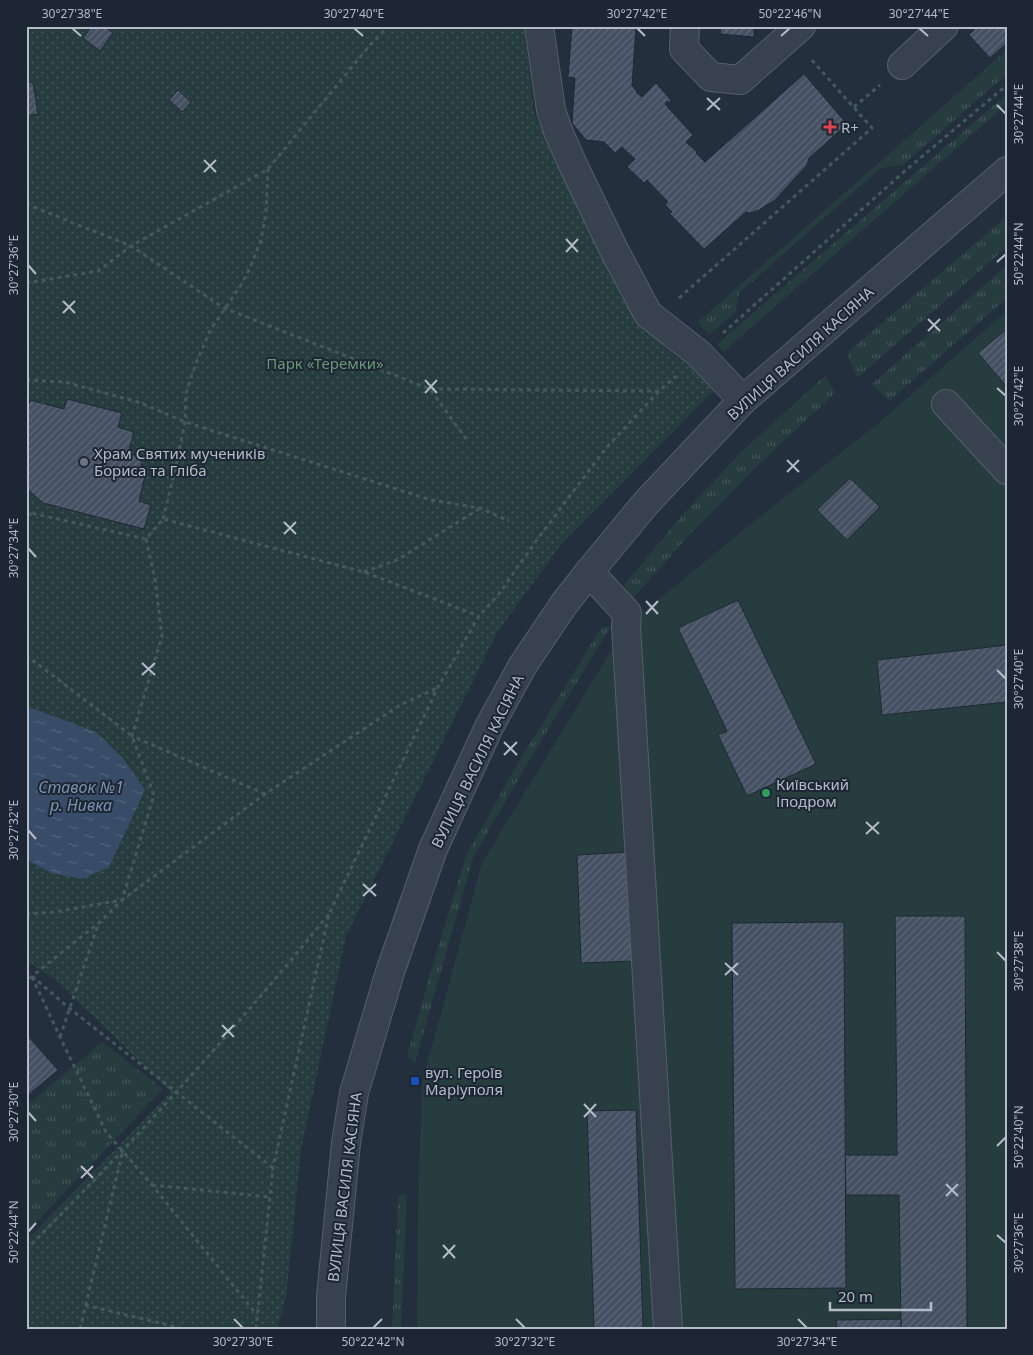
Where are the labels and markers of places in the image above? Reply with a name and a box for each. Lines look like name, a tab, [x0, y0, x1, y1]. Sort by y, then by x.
place label: R+	[841, 117, 859, 137]
marker: R+	[823, 120, 837, 134]
place label: Храм Святих мучеників Бориса та Гліба	[94, 443, 265, 480]
marker: Храм Святих мучеників Бориса та Гліба	[78, 456, 90, 468]
place label: Київський Іподром	[776, 774, 849, 811]
marker: Київський Іподром	[760, 787, 772, 799]
place label: вул. Героїв Маріуполя	[425, 1062, 503, 1099]
marker: вул. Героїв Маріуполя	[409, 1075, 421, 1087]

